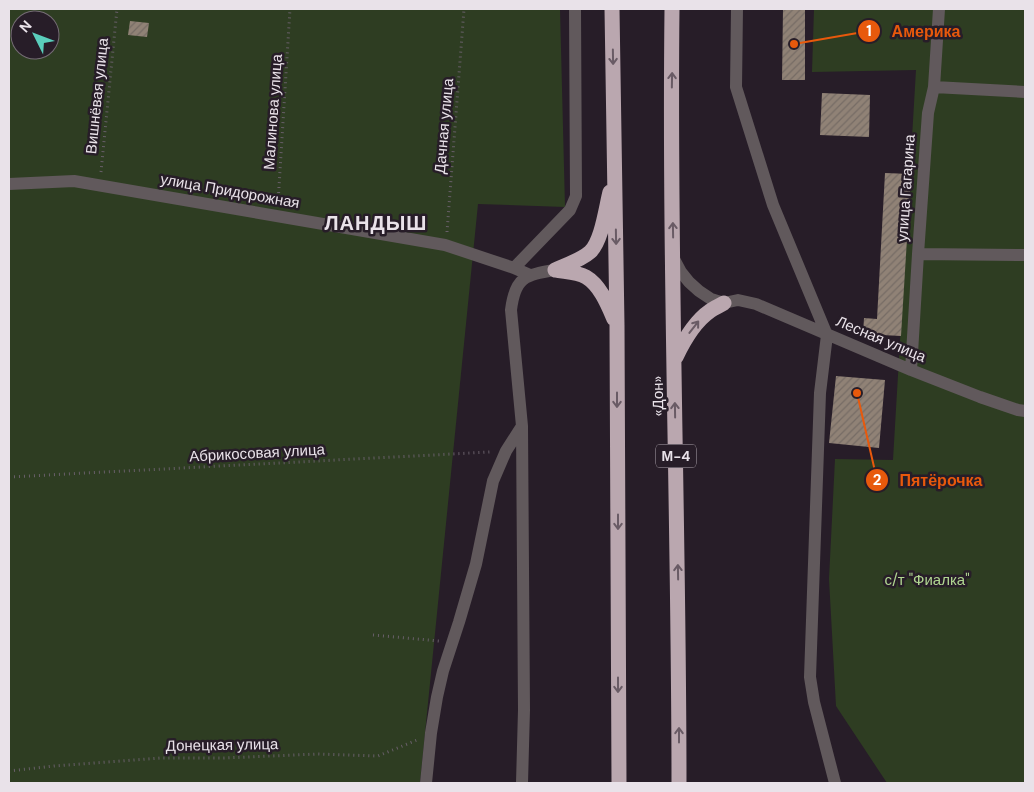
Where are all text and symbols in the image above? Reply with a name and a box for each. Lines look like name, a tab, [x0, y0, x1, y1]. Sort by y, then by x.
north arrow	[10, 10, 60, 60]
callout: Америка	[856, 15, 970, 46]
text: N	[15, 16, 35, 36]
text: 1	[866, 21, 872, 41]
text: Америка	[892, 21, 961, 42]
street label: Вишнёвая улица	[81, 36, 113, 155]
one-way arrow	[608, 49, 618, 65]
street label: Малинова улица	[259, 53, 287, 171]
one-way arrow	[667, 73, 677, 89]
street label: Дачная улица	[430, 77, 458, 175]
street label: улица Гагарина	[892, 133, 920, 242]
street label: улица Придорожная	[159, 169, 301, 213]
district label: ЛАНДЫШ	[325, 210, 427, 236]
one-way arrow	[668, 222, 677, 238]
one-way arrow	[611, 229, 621, 245]
street label: Лесная улица	[833, 311, 930, 367]
one-way arrow	[689, 321, 700, 334]
street label: «Дон»	[648, 375, 668, 416]
one-way arrow	[612, 392, 622, 408]
one-way arrow	[670, 402, 680, 418]
street label: Абрикосовая улица	[189, 439, 326, 467]
road number: М-4	[656, 444, 696, 468]
callout: Пятёрочка	[864, 465, 992, 496]
text: 2	[873, 470, 882, 490]
text: Пятёрочка	[900, 470, 983, 491]
one-way arrow	[613, 514, 623, 530]
one-way arrow	[673, 564, 682, 580]
park label: с/т "Фиалка"	[884, 570, 970, 590]
one-way arrow	[613, 676, 623, 693]
one-way arrow	[674, 727, 684, 743]
street label: Донецкая улица	[166, 734, 279, 756]

